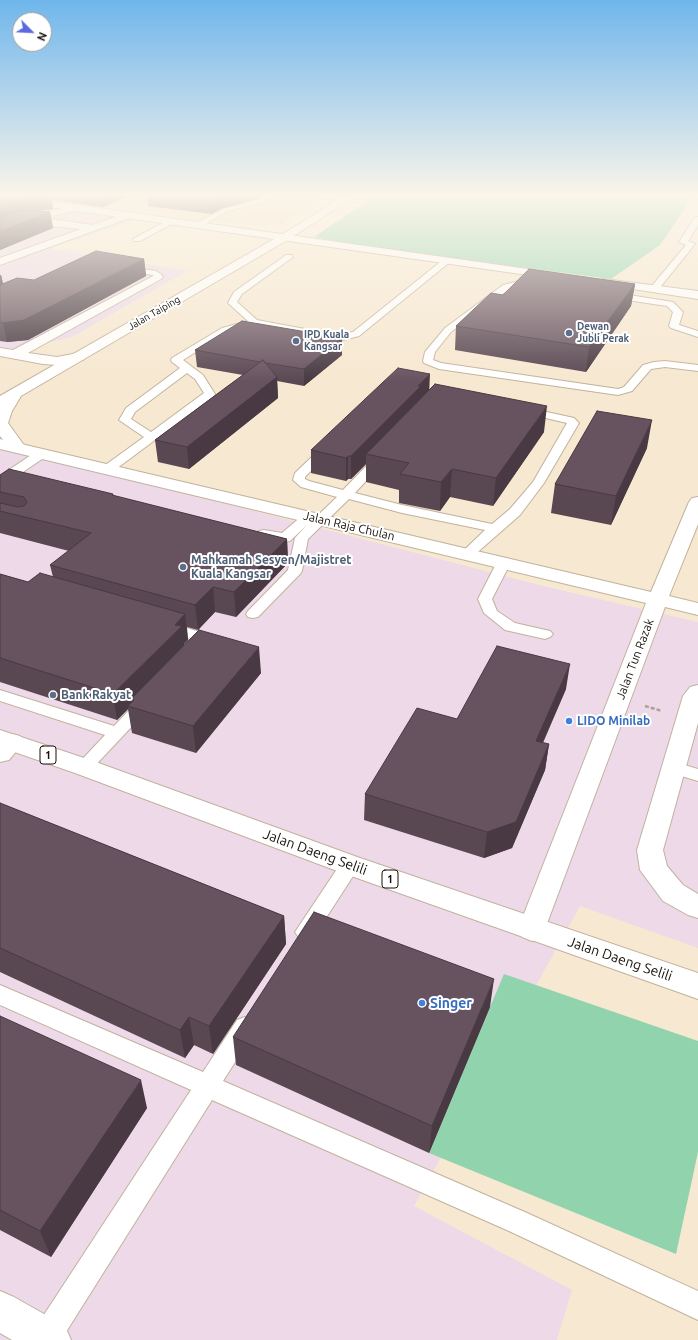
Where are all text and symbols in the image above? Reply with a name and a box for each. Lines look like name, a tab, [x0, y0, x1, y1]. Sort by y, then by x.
north arrow	[12, 12, 52, 52]
text: N	[35, 30, 49, 43]
street label: Jalan Taiping	[126, 293, 182, 333]
place label: Dewan Jubli Perak	[577, 321, 629, 344]
marker: Dewan Jubli Perak	[564, 328, 574, 338]
place label: IPD Kuala Kangsar	[304, 329, 349, 352]
marker: IPD Kuala Kangsar	[291, 336, 301, 346]
street label: Jalan Raja Chulan	[302, 508, 396, 544]
place label: Mahkamah Sesyen/Majistret Kuala Kangsar	[191, 553, 352, 581]
marker: Mahkamah Sesyen/Majistret Kuala Kangsar	[178, 562, 188, 572]
street label: Jalan Tun Razak	[613, 617, 657, 701]
place label: Bank Rakyat	[61, 688, 131, 702]
marker: Bank Rakyat	[48, 690, 58, 700]
place label: LIDO Minilab	[577, 714, 650, 728]
marker: LIDO Minilab	[564, 716, 574, 726]
road number: 1	[40, 746, 56, 764]
street label: Jalan Daeng Selili	[261, 825, 369, 879]
road number: 1	[382, 870, 398, 888]
street label: Jalan Daeng Selili	[566, 933, 674, 985]
place label: Singer	[430, 995, 472, 1011]
marker: Singer	[417, 998, 427, 1008]

